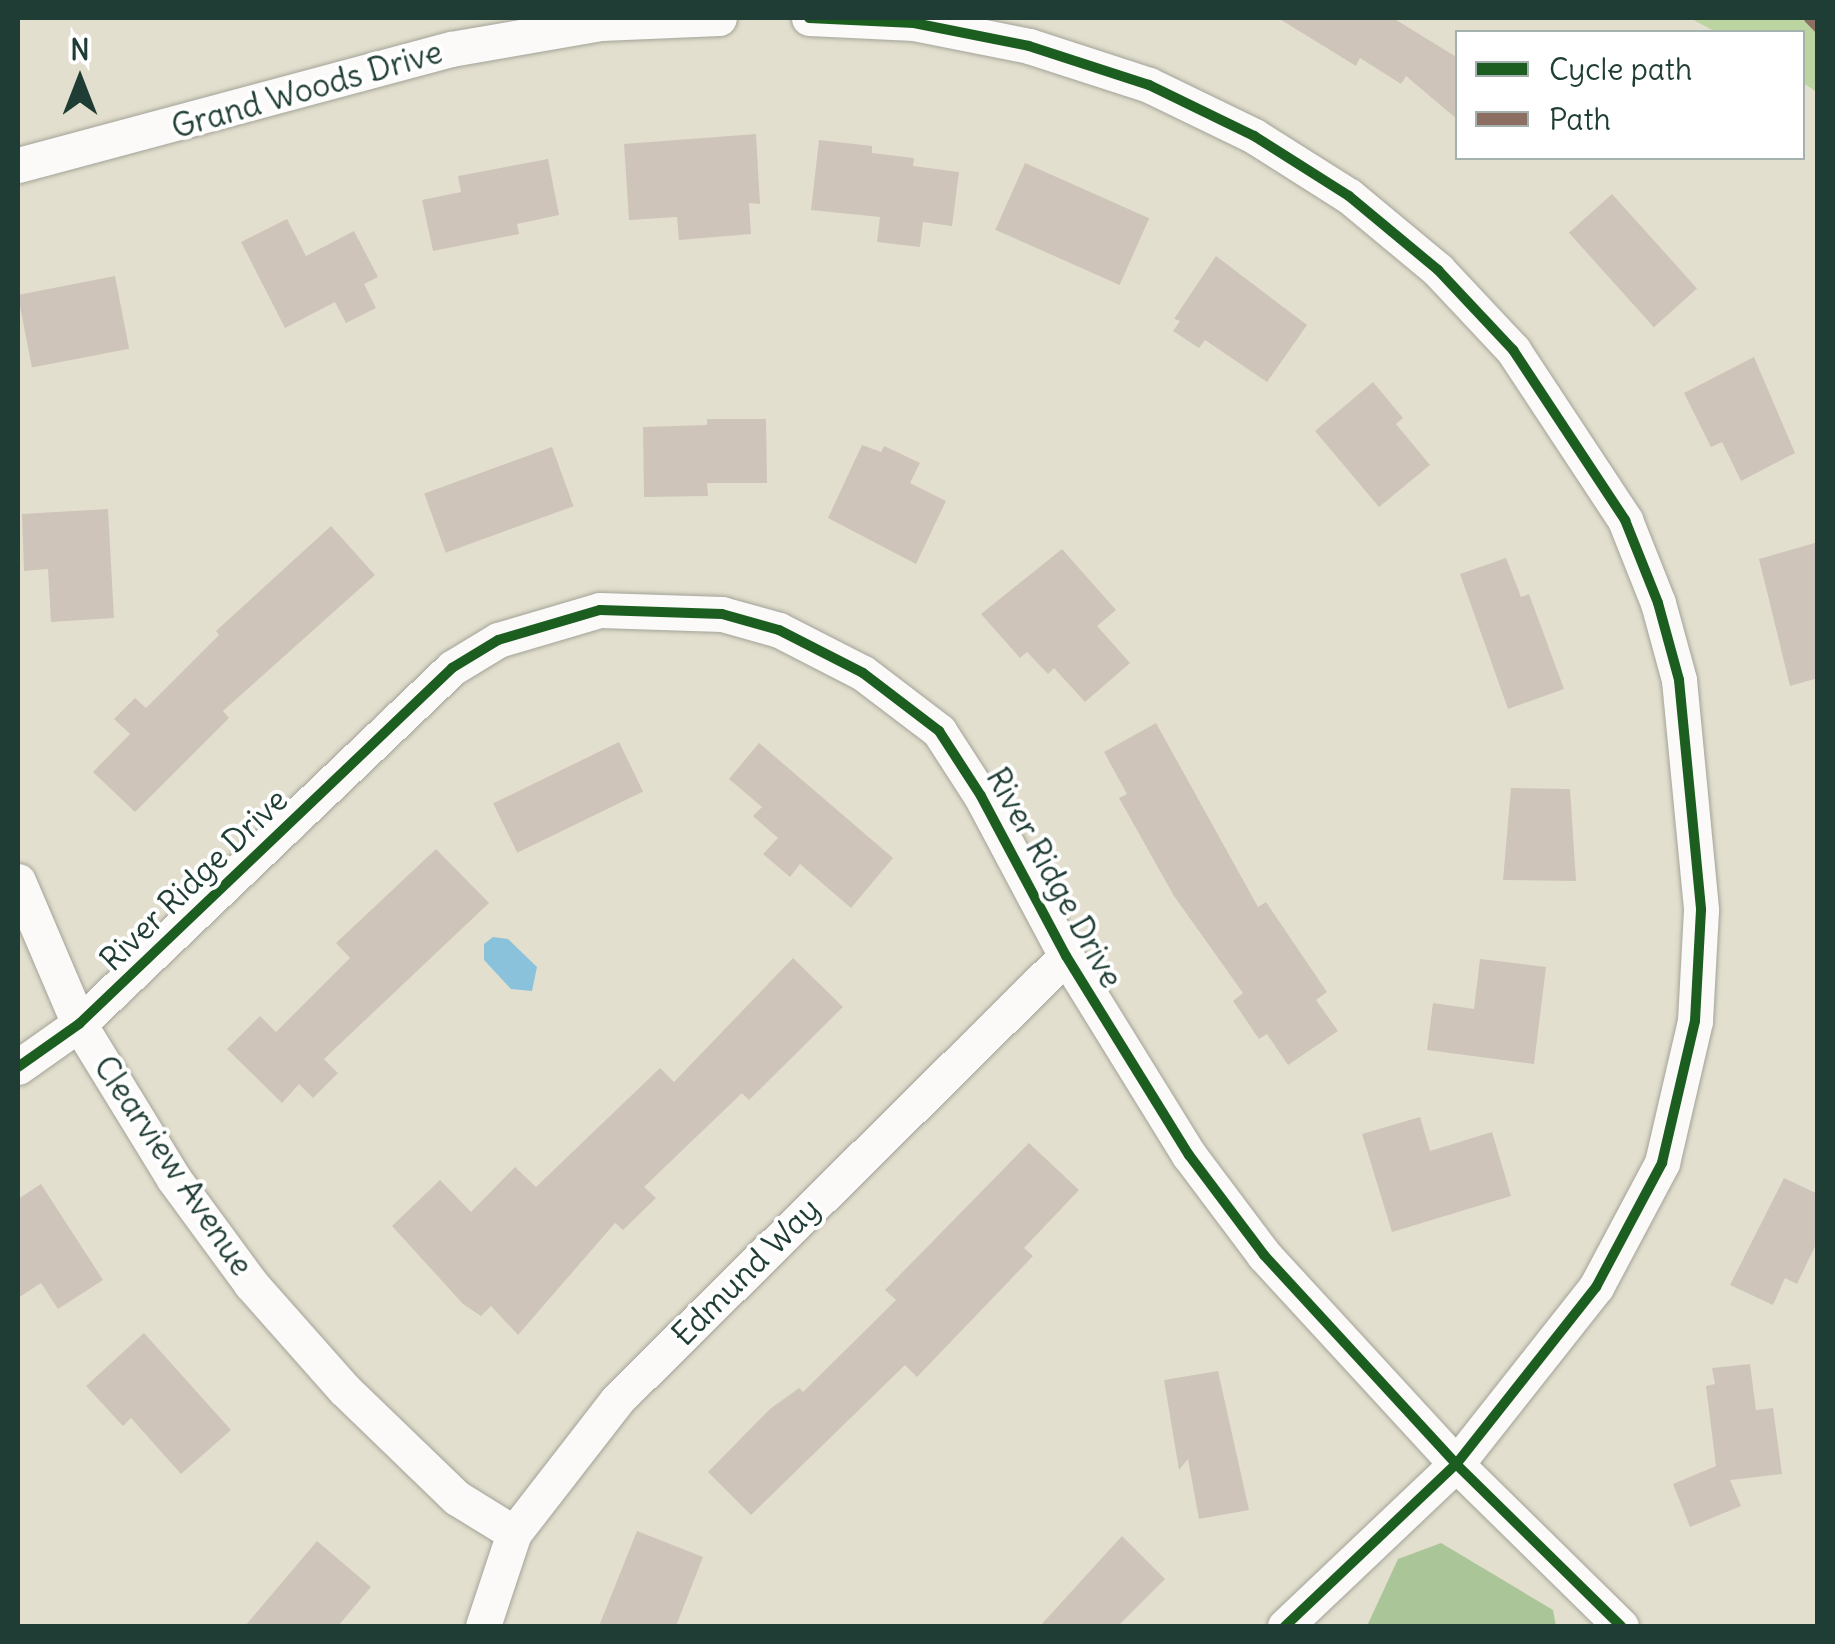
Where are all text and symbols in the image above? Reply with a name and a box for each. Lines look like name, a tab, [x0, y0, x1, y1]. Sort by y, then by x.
north arrow	[30, 30, 130, 130]
legend	[1455, 30, 1805, 160]
text: N	[70, 32, 90, 68]
street label: Grand Woods Drive	[167, 33, 447, 147]
text: Cycle path	[1549, 50, 1692, 88]
text: Path	[1549, 100, 1611, 138]
street label: River Ridge Drive	[978, 761, 1130, 995]
street label: River Ridge Drive	[92, 781, 296, 979]
street label: Clearview Avenue	[85, 1049, 261, 1283]
street label: Edmund Way	[664, 1190, 828, 1354]

